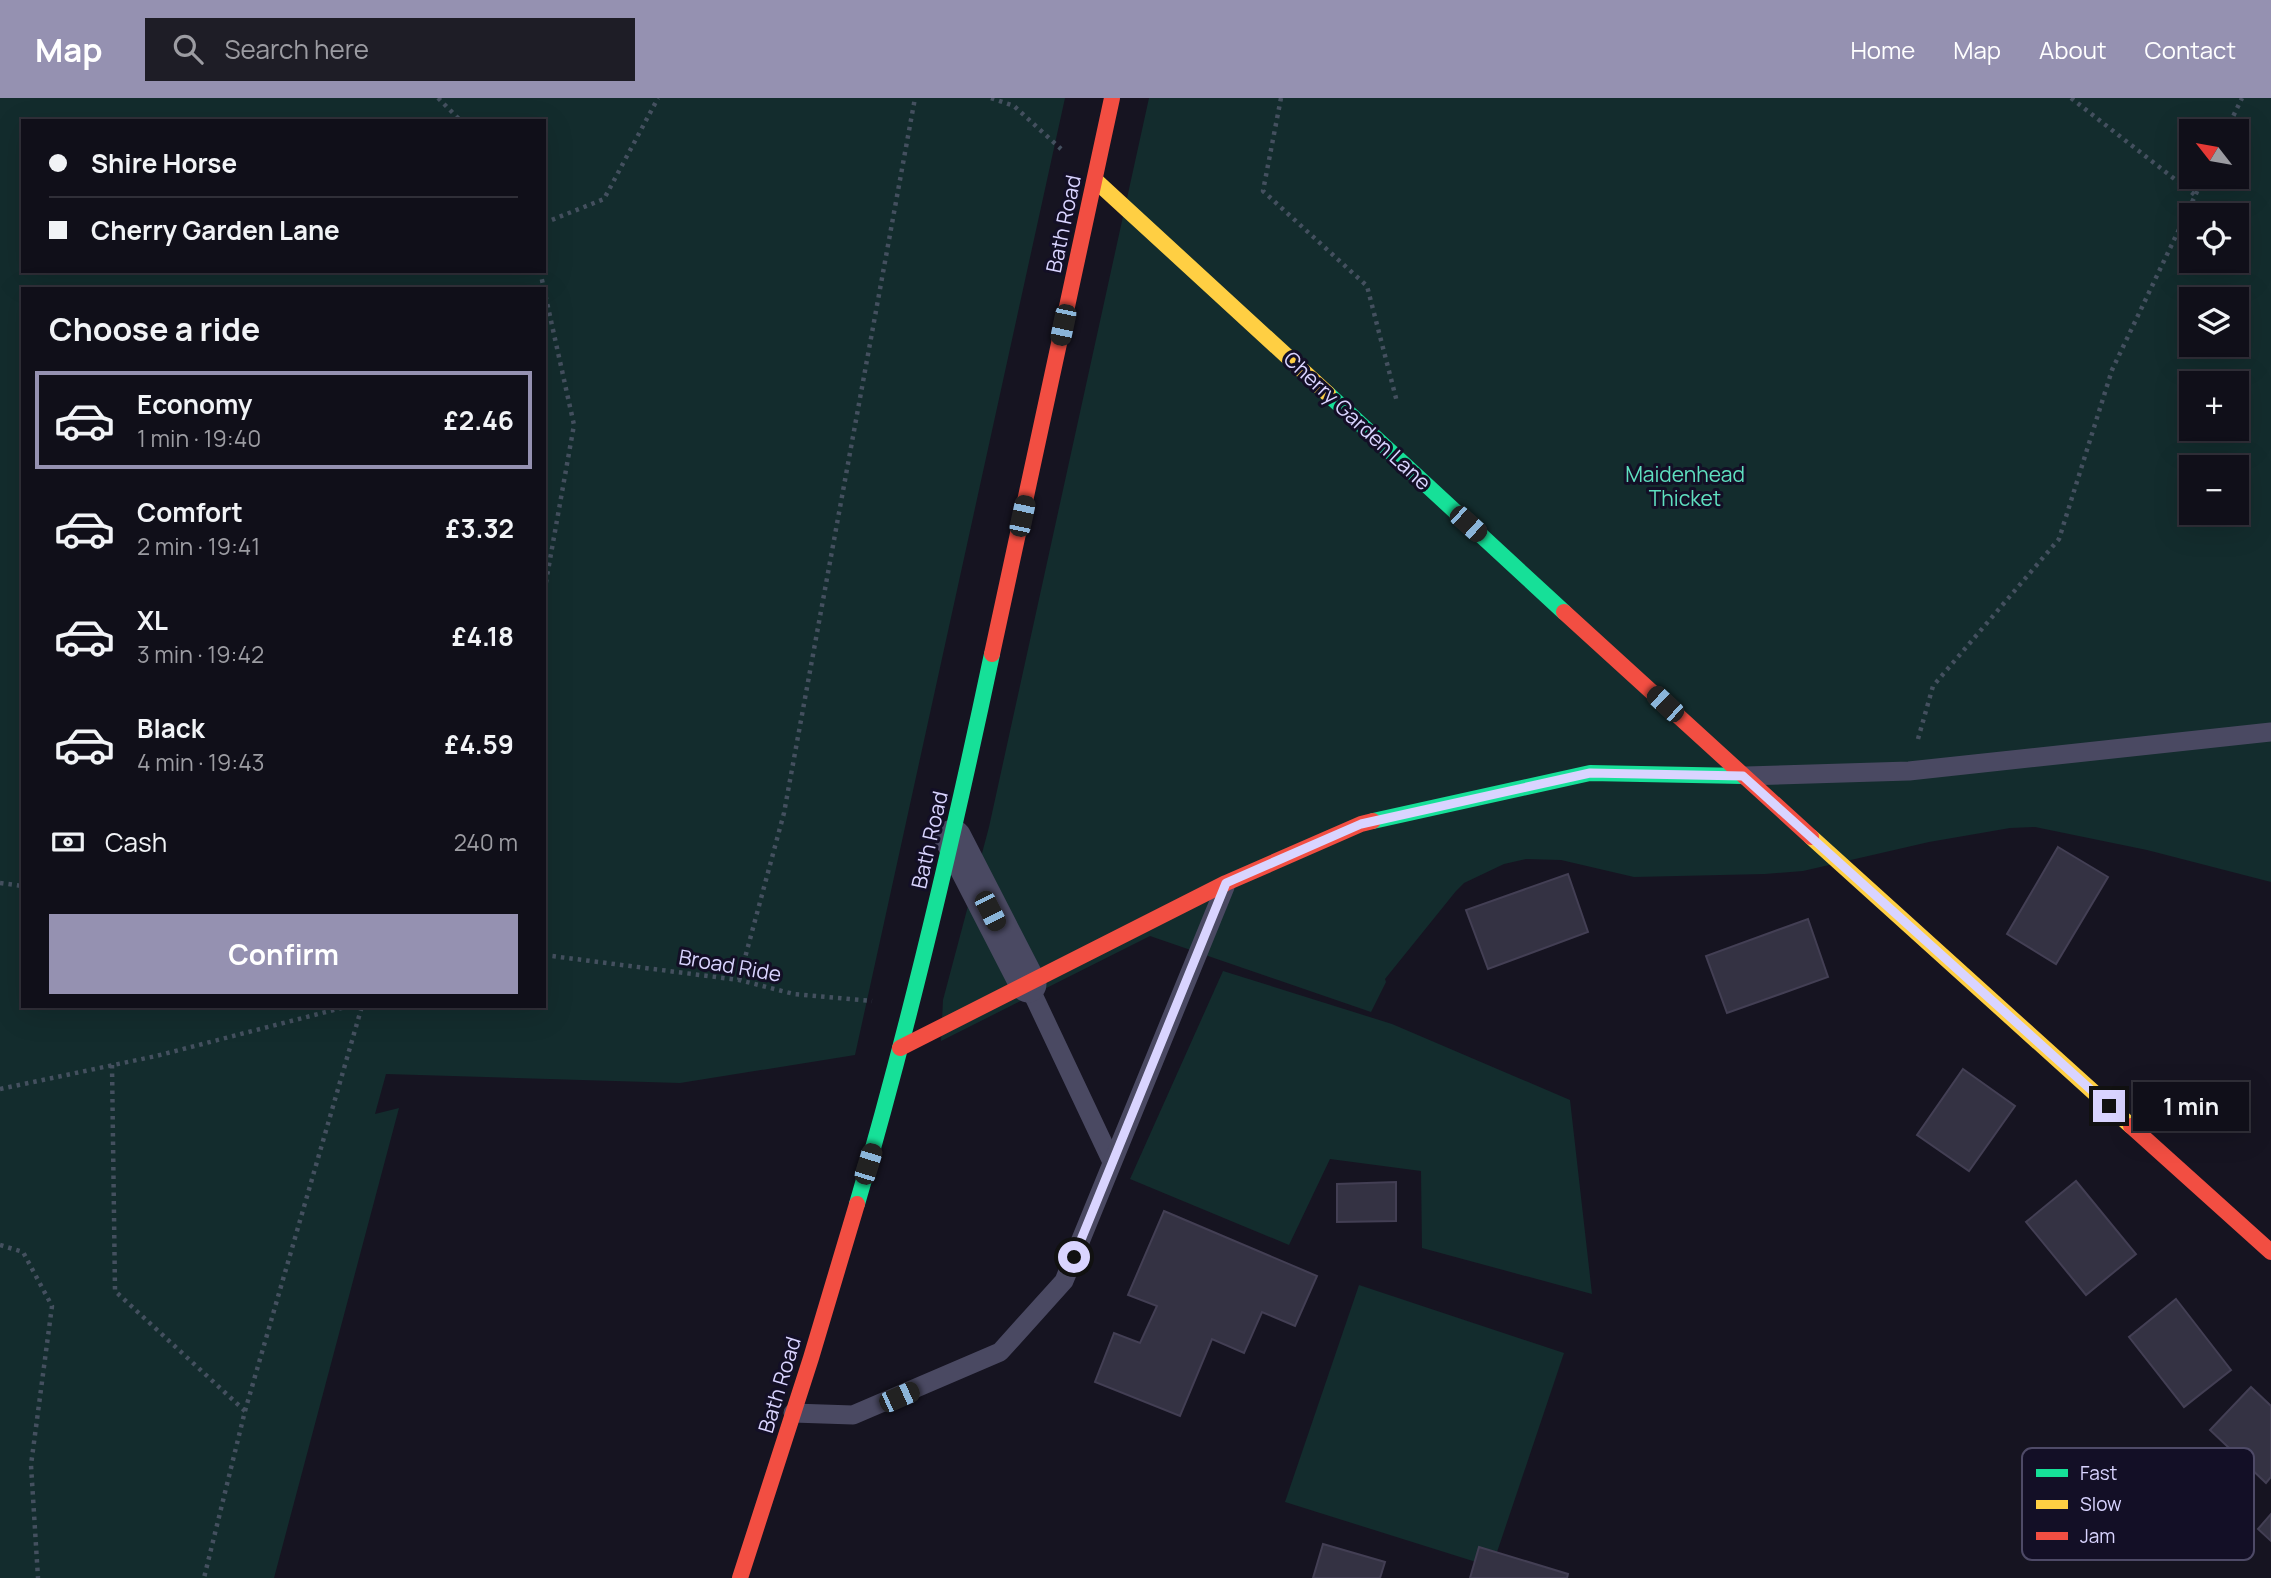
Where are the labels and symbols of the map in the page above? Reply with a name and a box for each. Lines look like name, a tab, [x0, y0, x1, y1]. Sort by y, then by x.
north arrow	[2179, 119, 2249, 189]
street label: Bath Road	[1039, 172, 1087, 275]
car	[1049, 302, 1078, 348]
street label: Cherry Garden Lane	[1278, 345, 1437, 496]
park label: Maidenhead Thicket	[1625, 460, 1745, 512]
car	[1008, 493, 1037, 539]
car	[1446, 502, 1491, 546]
car	[1643, 682, 1688, 726]
street label: Bath Road	[904, 788, 954, 891]
car	[972, 888, 1009, 934]
street label: Broad Ride	[677, 942, 784, 988]
callout: 1 min	[2134, 1082, 2249, 1130]
route end	[2093, 1090, 2125, 1122]
car	[852, 1141, 885, 1187]
route start	[1058, 1241, 1090, 1273]
street label: Bath Road	[751, 1333, 807, 1436]
car	[876, 1379, 923, 1415]
legend	[2022, 1448, 2254, 1560]
text: Fast	[2080, 1460, 2117, 1486]
text: Slow	[2080, 1491, 2122, 1517]
text: Jam	[2080, 1523, 2115, 1549]

